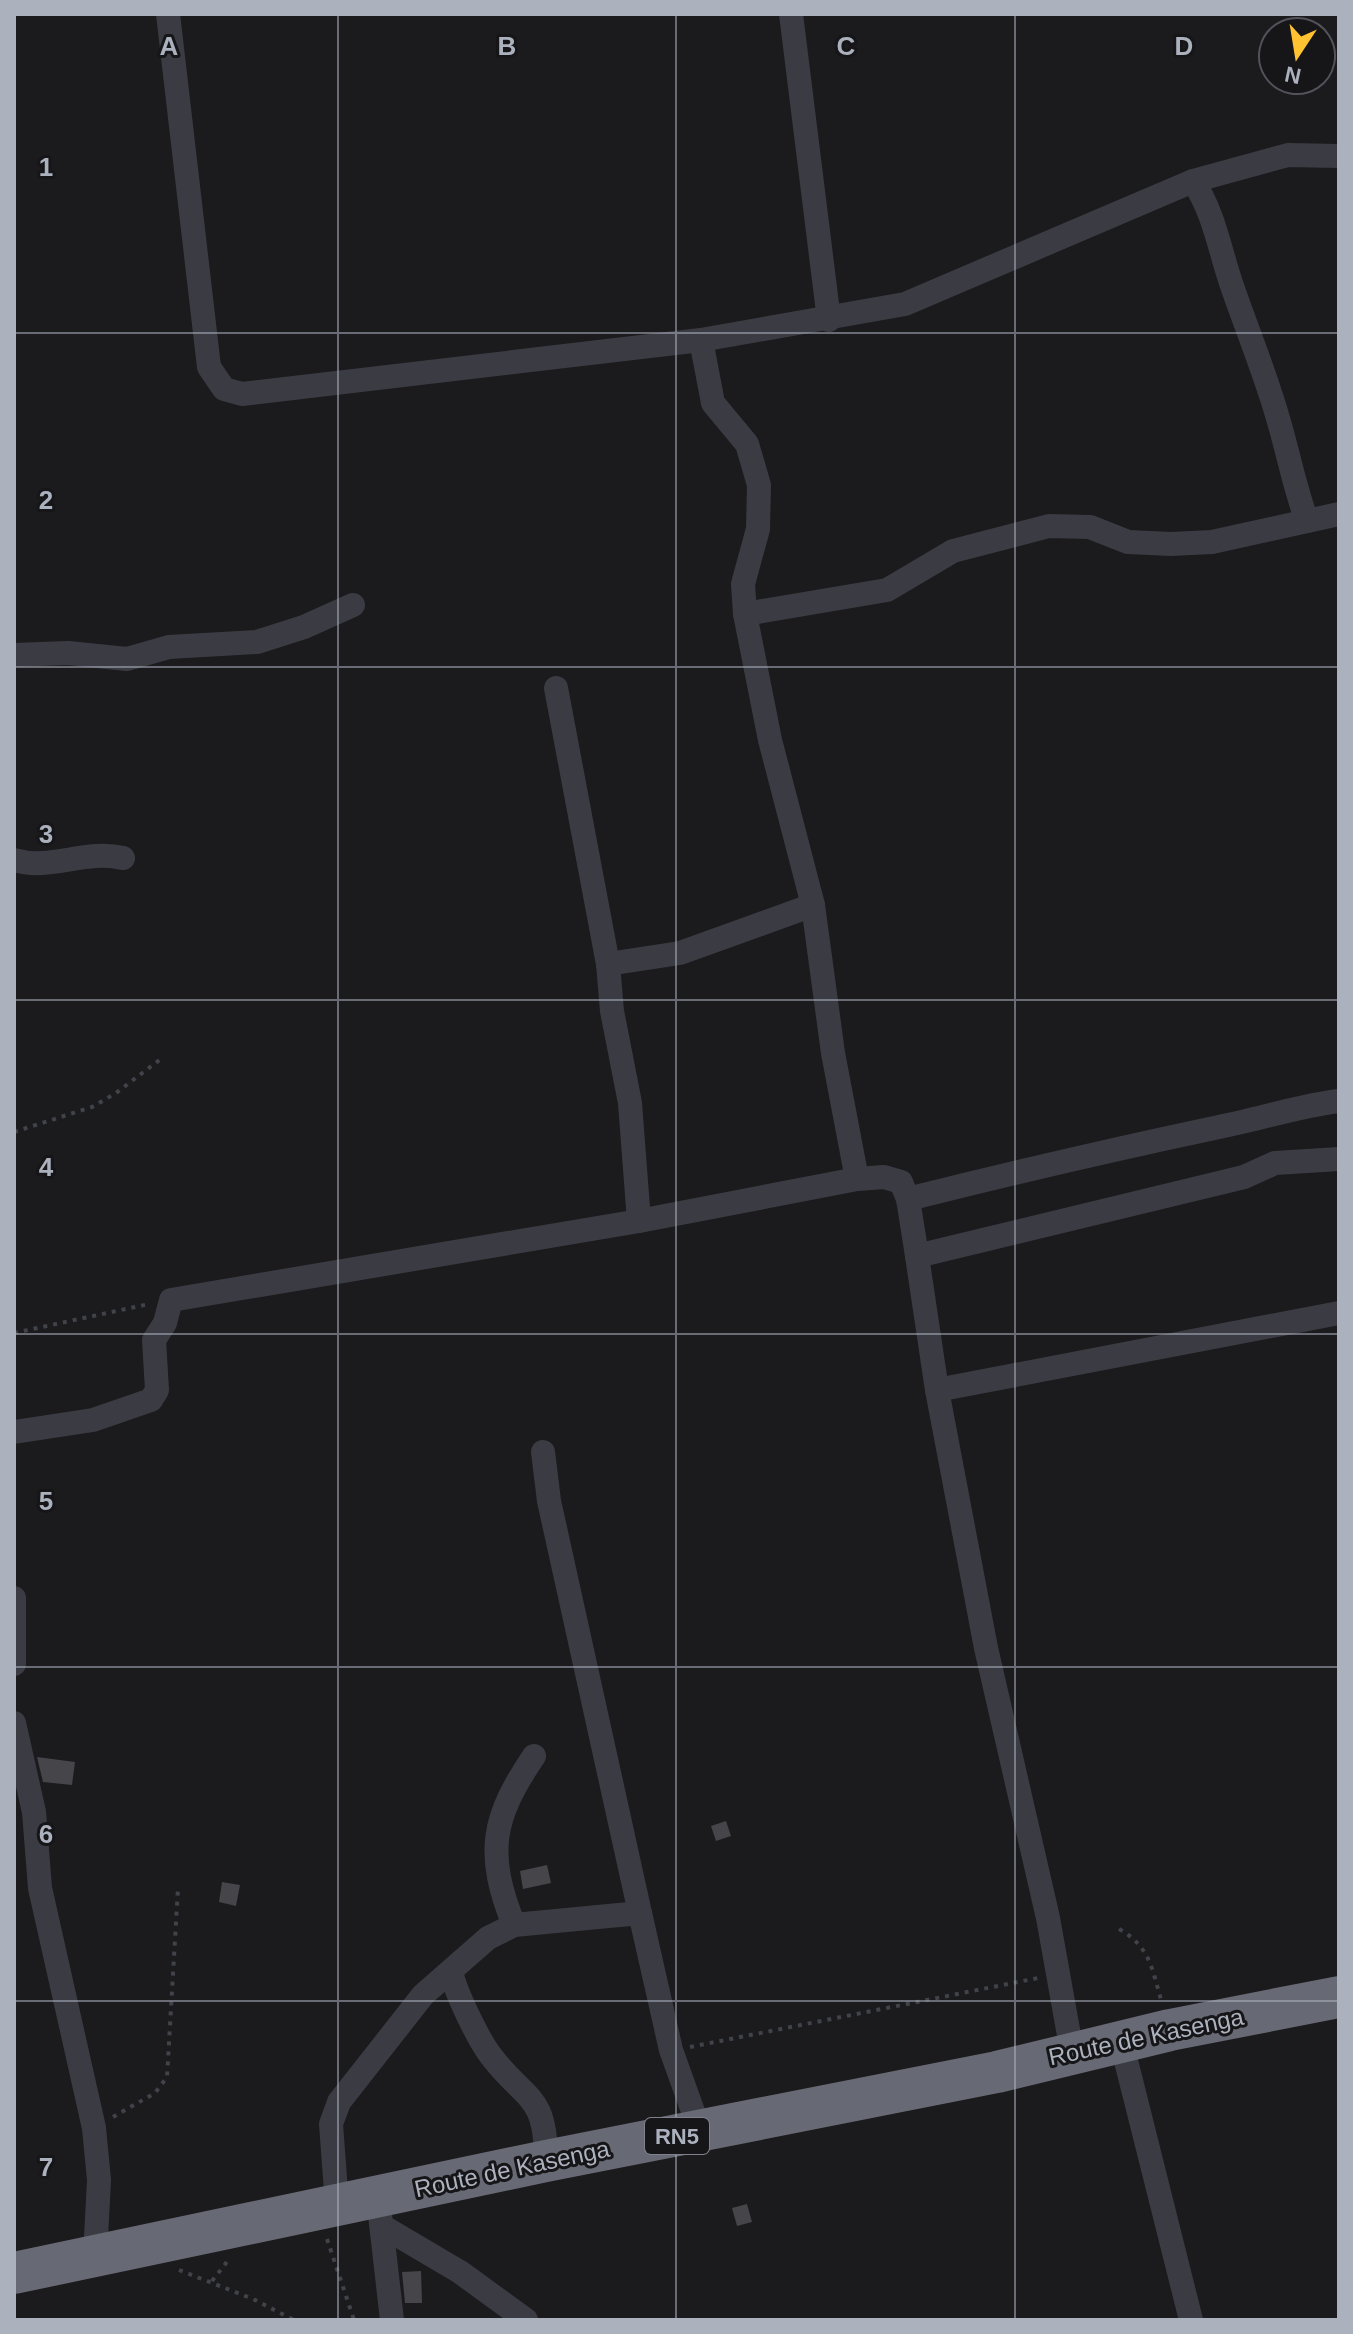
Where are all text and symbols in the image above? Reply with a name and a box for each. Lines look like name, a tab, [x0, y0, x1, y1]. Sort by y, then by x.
north arrow	[1257, 16, 1337, 96]
text: A	[160, 31, 179, 61]
text: B	[498, 31, 516, 61]
text: C	[837, 31, 856, 61]
text: D	[1175, 31, 1193, 61]
text: N	[1283, 61, 1303, 89]
text: 1	[39, 152, 53, 182]
text: 2	[39, 485, 53, 515]
text: 3	[39, 819, 53, 849]
text: 4	[39, 1152, 54, 1182]
text: 5	[39, 1486, 53, 1516]
text: 6	[39, 1819, 53, 1849]
street label: Route de Kasenga	[1046, 2003, 1247, 2070]
road number: RN5	[645, 2118, 709, 2154]
street label: Route de Kasenga	[412, 2135, 613, 2202]
text: 7	[39, 2152, 53, 2182]

